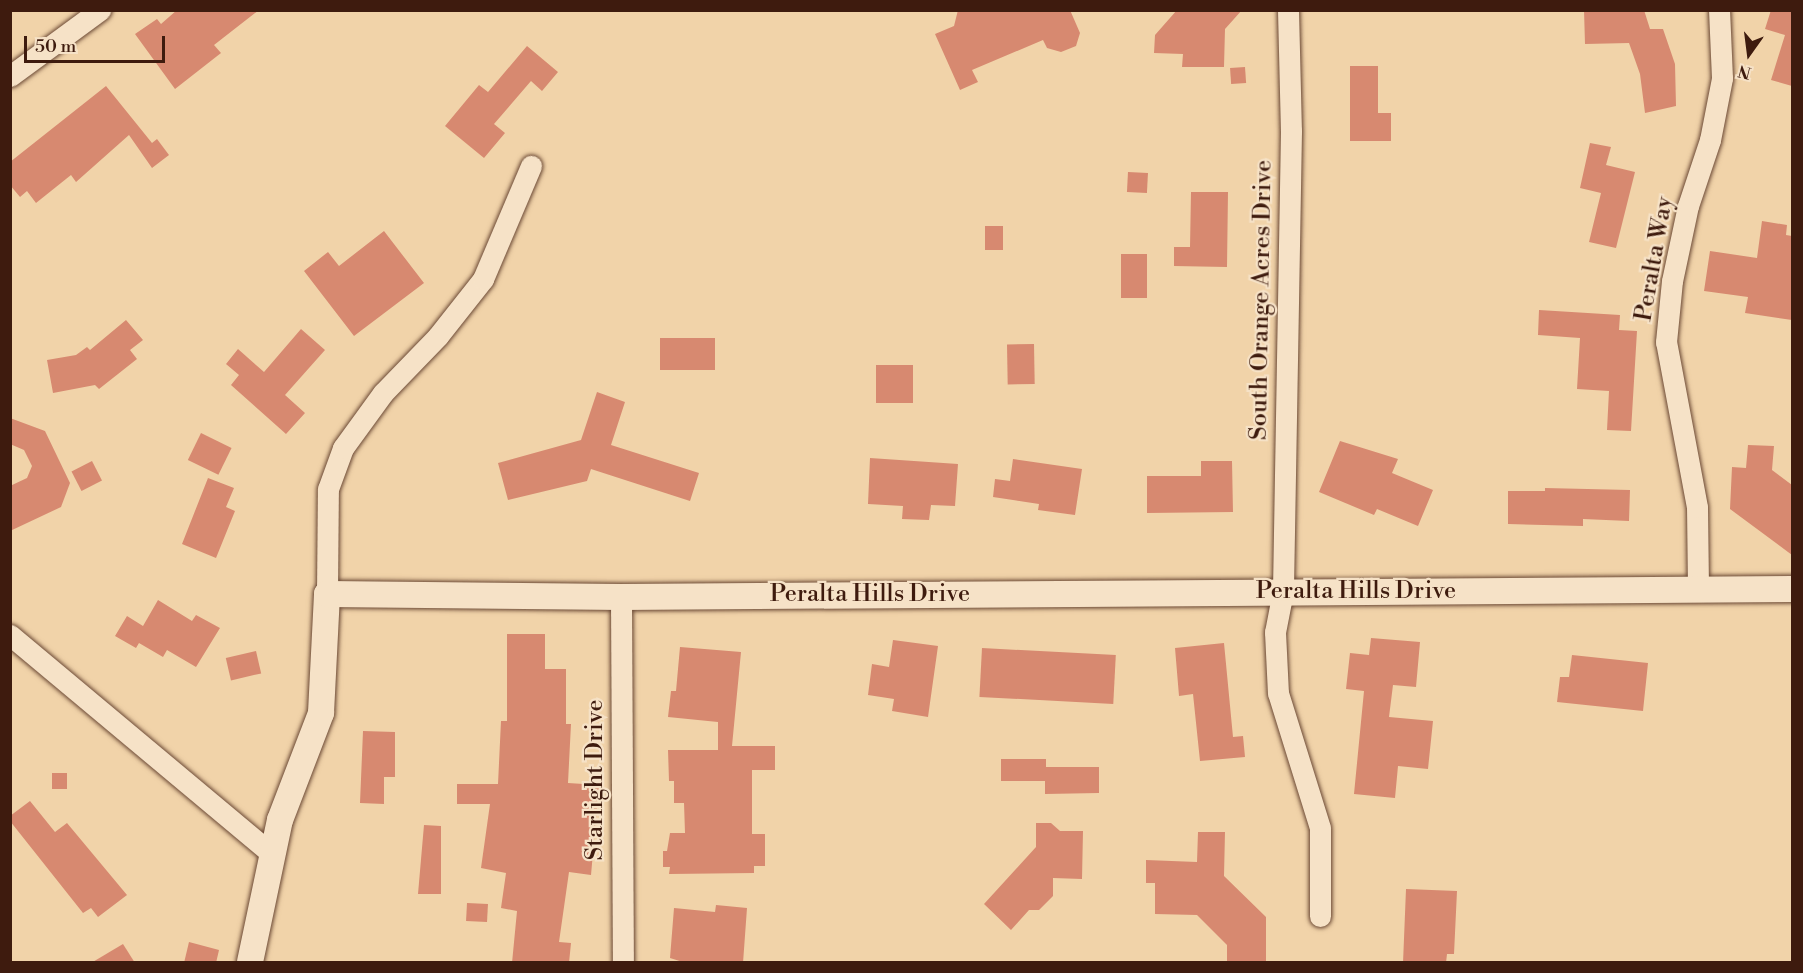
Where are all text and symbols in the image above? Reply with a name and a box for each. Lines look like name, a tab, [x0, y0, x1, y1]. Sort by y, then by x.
scale bar	[27, 24, 168, 62]
north arrow	[1719, 24, 1779, 84]
text: 50 m	[35, 35, 76, 58]
text: N	[1736, 60, 1753, 83]
street label: South Orange Acres Drive	[1245, 160, 1279, 440]
street label: Peralta Way	[1630, 194, 1680, 324]
street label: Peralta Hills Drive	[1256, 578, 1456, 606]
street label: Peralta Hills Drive	[770, 581, 970, 609]
street label: Starlight Drive	[582, 699, 610, 861]

